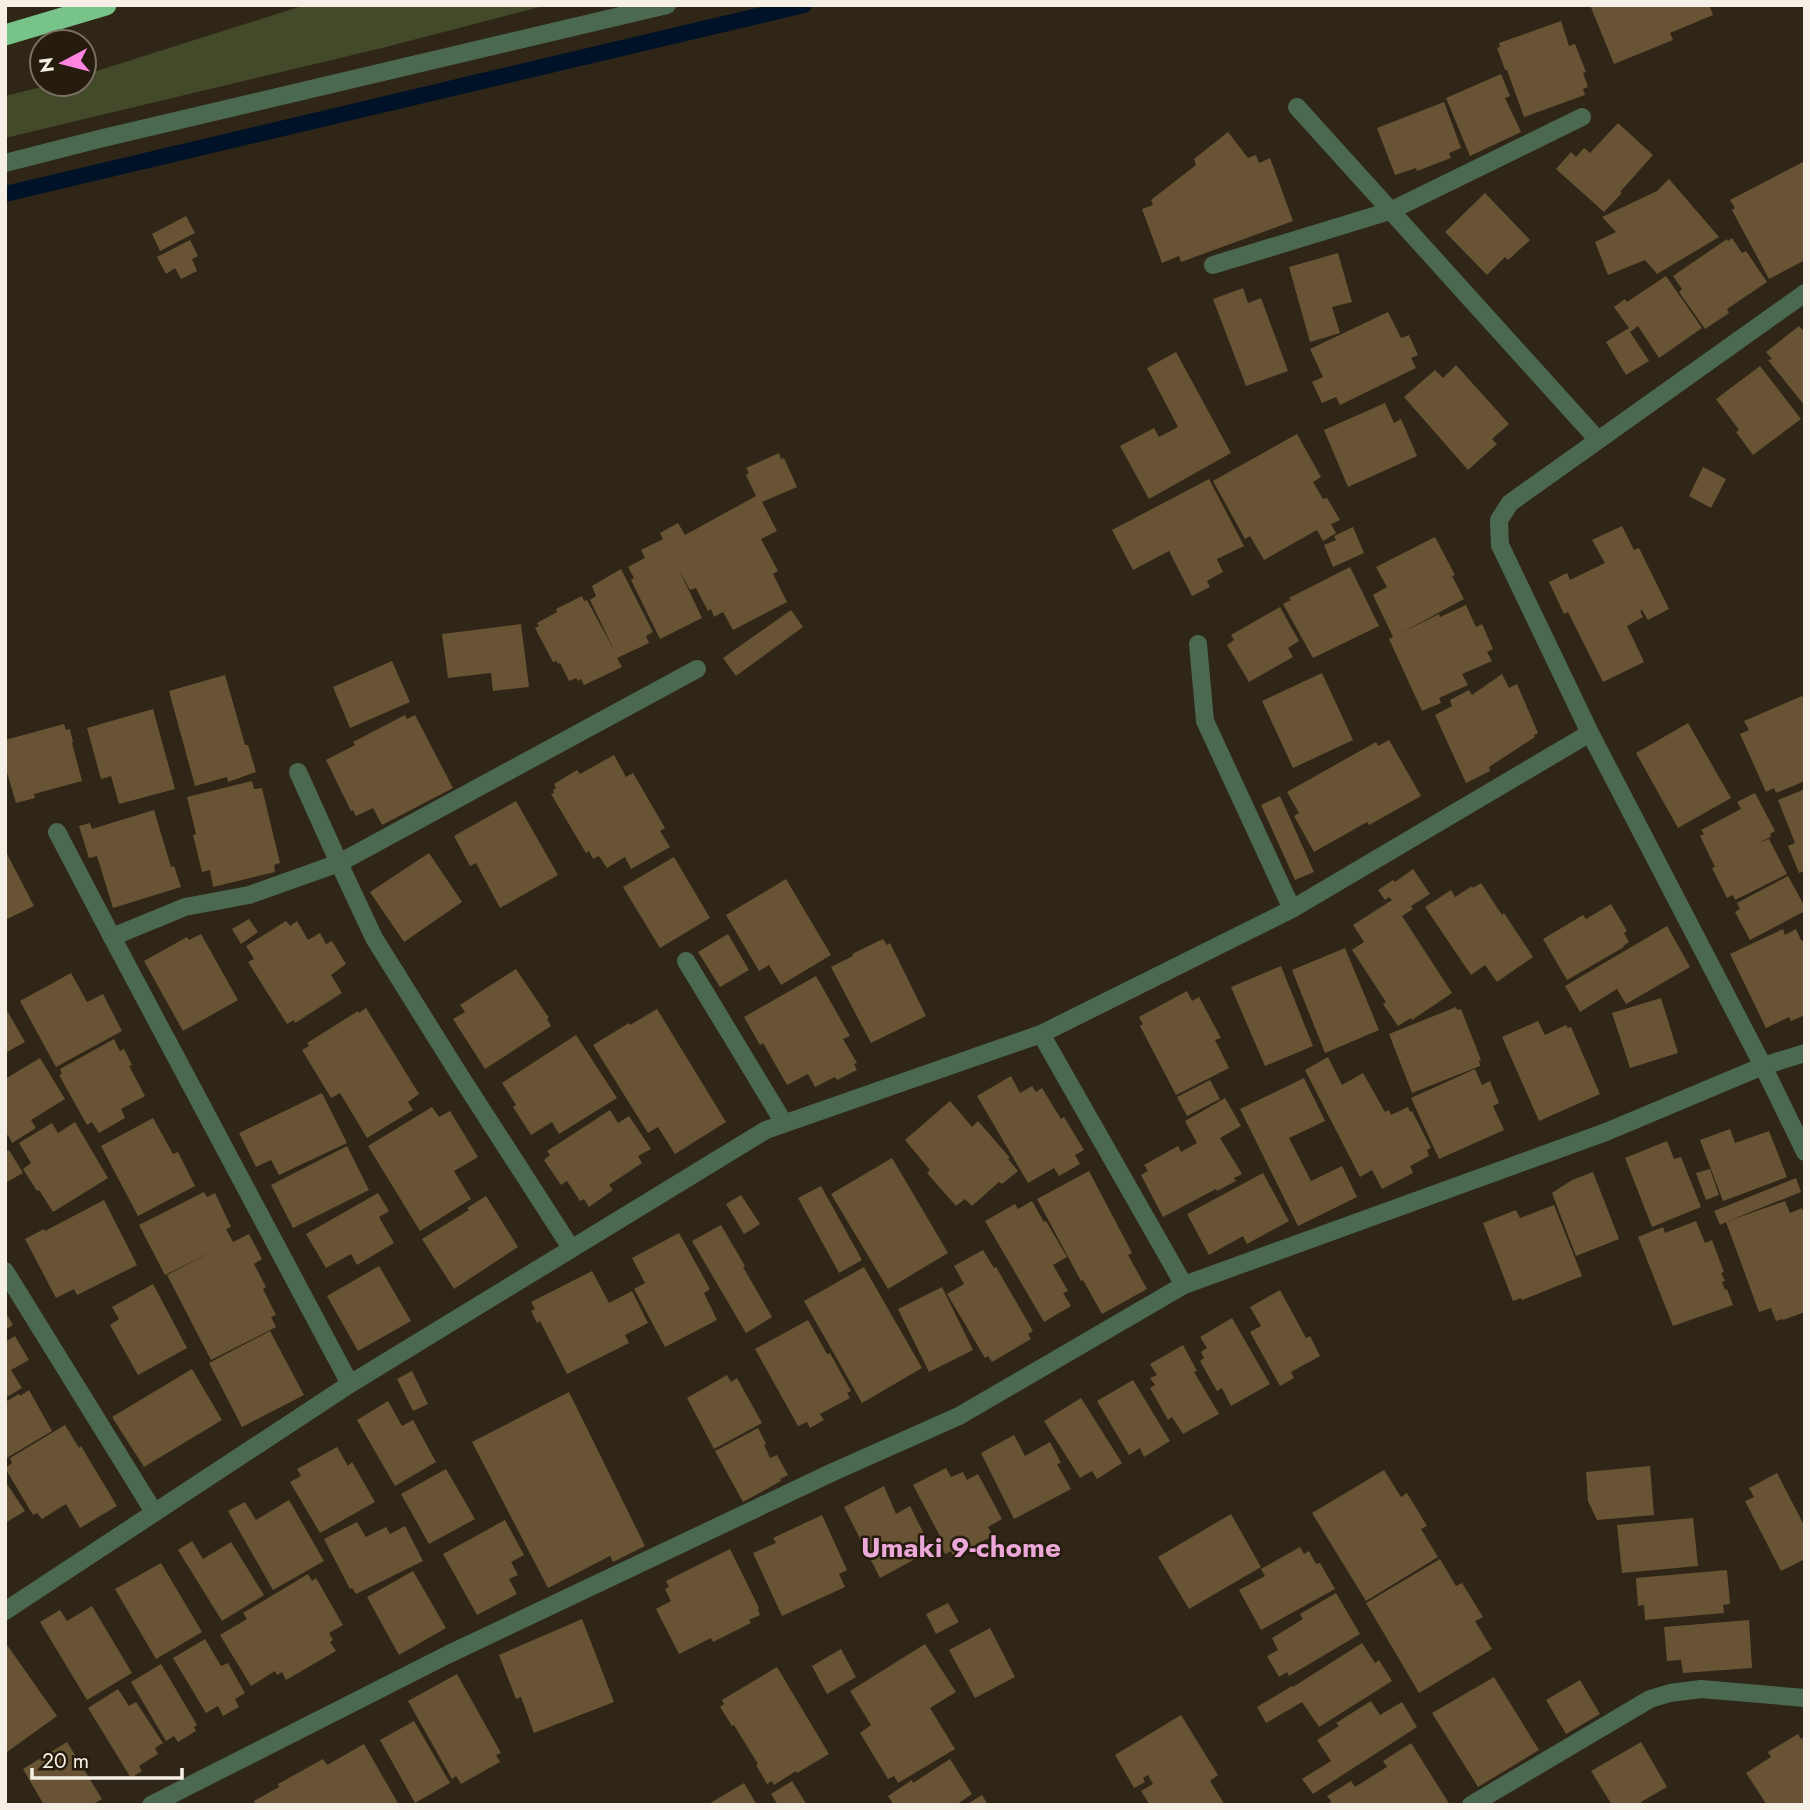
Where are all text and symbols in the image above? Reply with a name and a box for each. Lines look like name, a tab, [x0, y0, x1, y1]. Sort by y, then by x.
north arrow	[28, 28, 98, 98]
text: N	[32, 56, 61, 74]
district label: Umaki 9-chome	[861, 1527, 1061, 1568]
scale bar	[32, 1736, 182, 1780]
text: 20 m	[42, 1746, 89, 1776]

